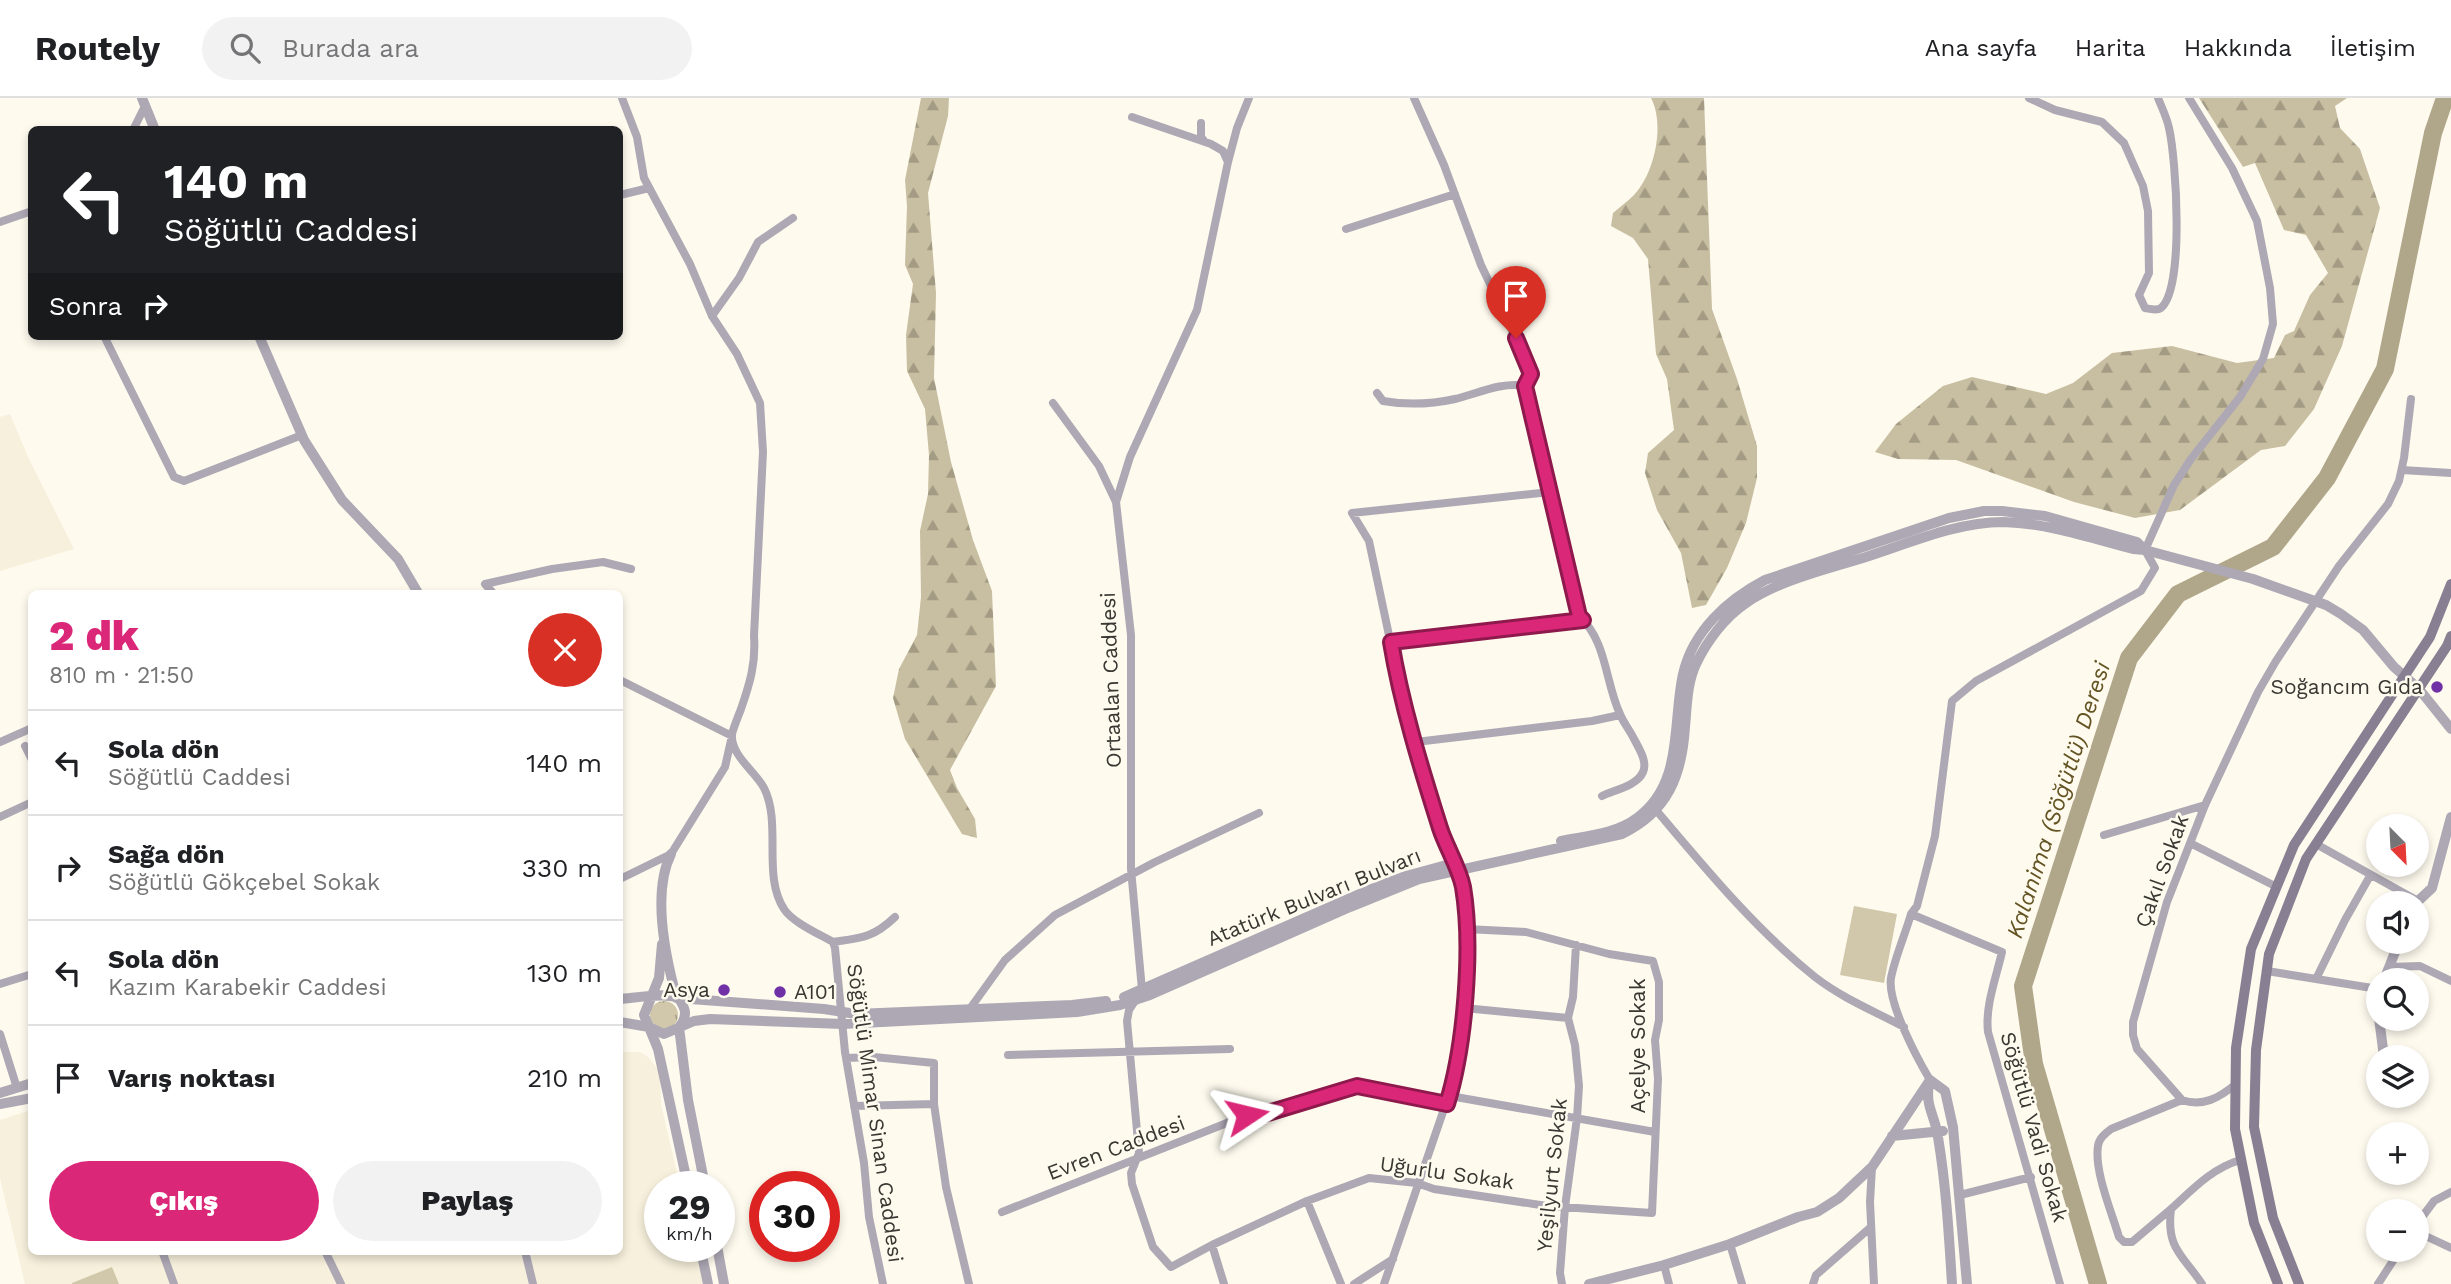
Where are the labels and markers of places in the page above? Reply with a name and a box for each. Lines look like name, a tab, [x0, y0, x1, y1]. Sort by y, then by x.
pin	[1486, 266, 1546, 338]
place label: Soğancım Gıda	[2271, 674, 2423, 699]
marker: Soğancım Gıda	[2429, 679, 2445, 695]
place label: Asya	[663, 977, 710, 1002]
place label: A101	[794, 979, 836, 1004]
marker: Asya	[716, 982, 732, 998]
marker: A101	[772, 984, 788, 1000]

